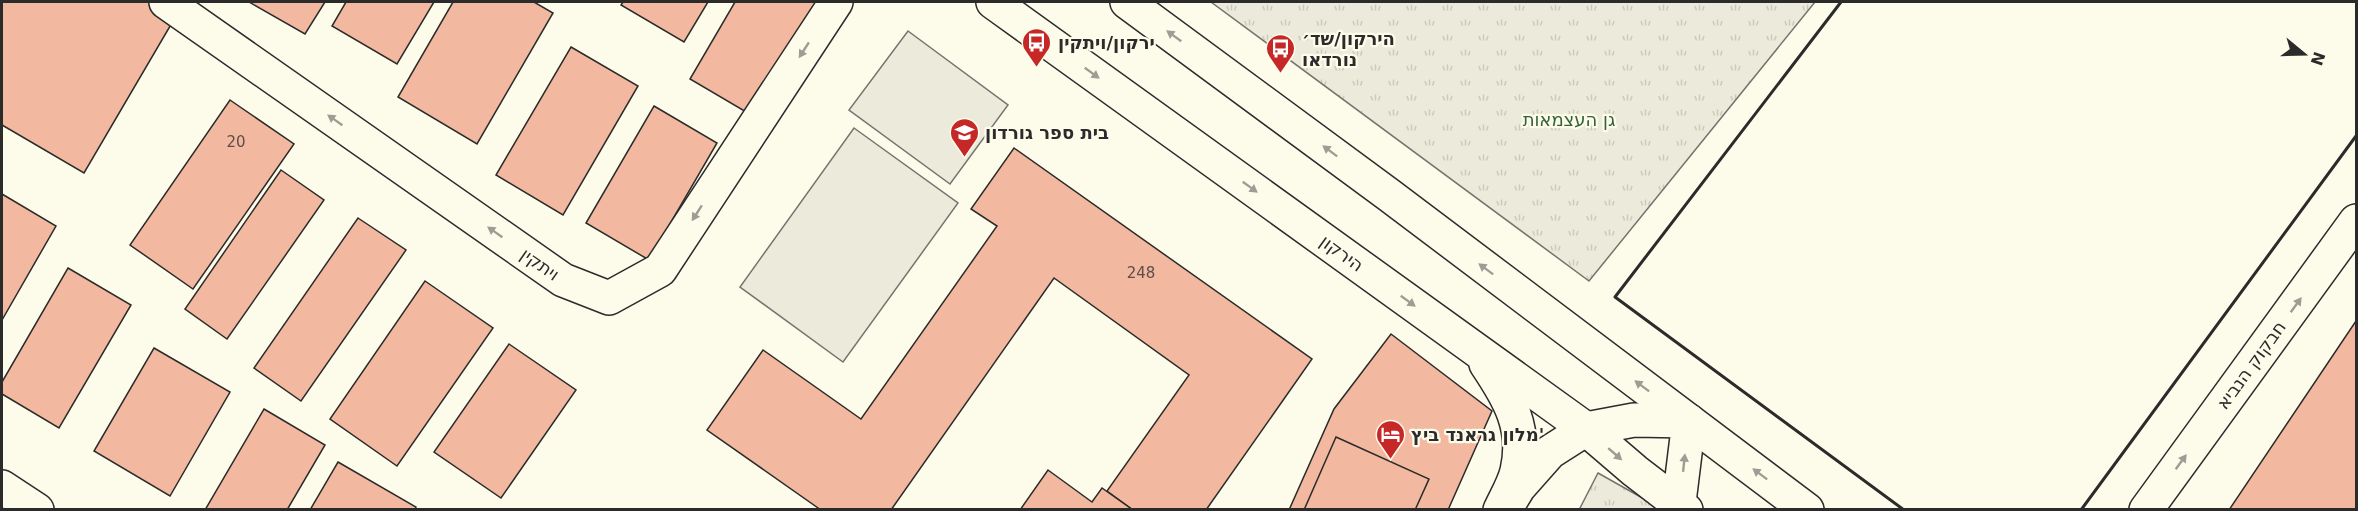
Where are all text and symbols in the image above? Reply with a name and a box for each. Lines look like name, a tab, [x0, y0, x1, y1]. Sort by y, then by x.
north arrow	[2274, 24, 2334, 84]
bus stop icon: ירקון/ויתקין	[1021, 26, 1053, 68]
place label: הירקון/שד׳ נורדאו	[1302, 28, 1395, 70]
one-way arrow	[1166, 30, 1181, 42]
place label: ירקון/ויתקין	[1058, 32, 1155, 53]
bus stop icon: הירקון/שד׳ נורדאו	[1265, 32, 1297, 74]
one-way arrow	[798, 42, 810, 58]
text: N	[2307, 49, 2329, 68]
one-way arrow	[1084, 66, 1099, 78]
park label: גן העצמאות	[1523, 109, 1615, 130]
one-way arrow	[328, 114, 344, 126]
school or university icon: בית ספר גורדון	[948, 116, 980, 158]
place label: בית ספר גורדון	[985, 122, 1109, 143]
house number: 20	[226, 133, 246, 151]
one-way arrow	[1323, 146, 1338, 158]
one-way arrow	[1242, 180, 1257, 192]
one-way arrow	[691, 205, 702, 222]
one-way arrow	[487, 226, 503, 238]
street label: הירקון	[1316, 230, 1368, 276]
street label: ויתקין	[517, 243, 563, 285]
one-way arrow	[1479, 263, 1494, 275]
house number: 248	[1127, 264, 1155, 282]
one-way arrow	[1399, 295, 1415, 307]
one-way arrow	[2289, 297, 2301, 312]
street label: חבקוק הנביא	[2212, 317, 2290, 413]
one-way arrow	[1634, 380, 1650, 392]
hotel icon: מלון גראנד ביץ'	[1374, 418, 1406, 460]
place label: מלון גראנד ביץ'	[1411, 424, 1544, 445]
one-way arrow	[1607, 447, 1622, 460]
one-way arrow	[1680, 454, 1689, 473]
one-way arrow	[2174, 455, 2186, 470]
one-way arrow	[1753, 469, 1768, 481]

